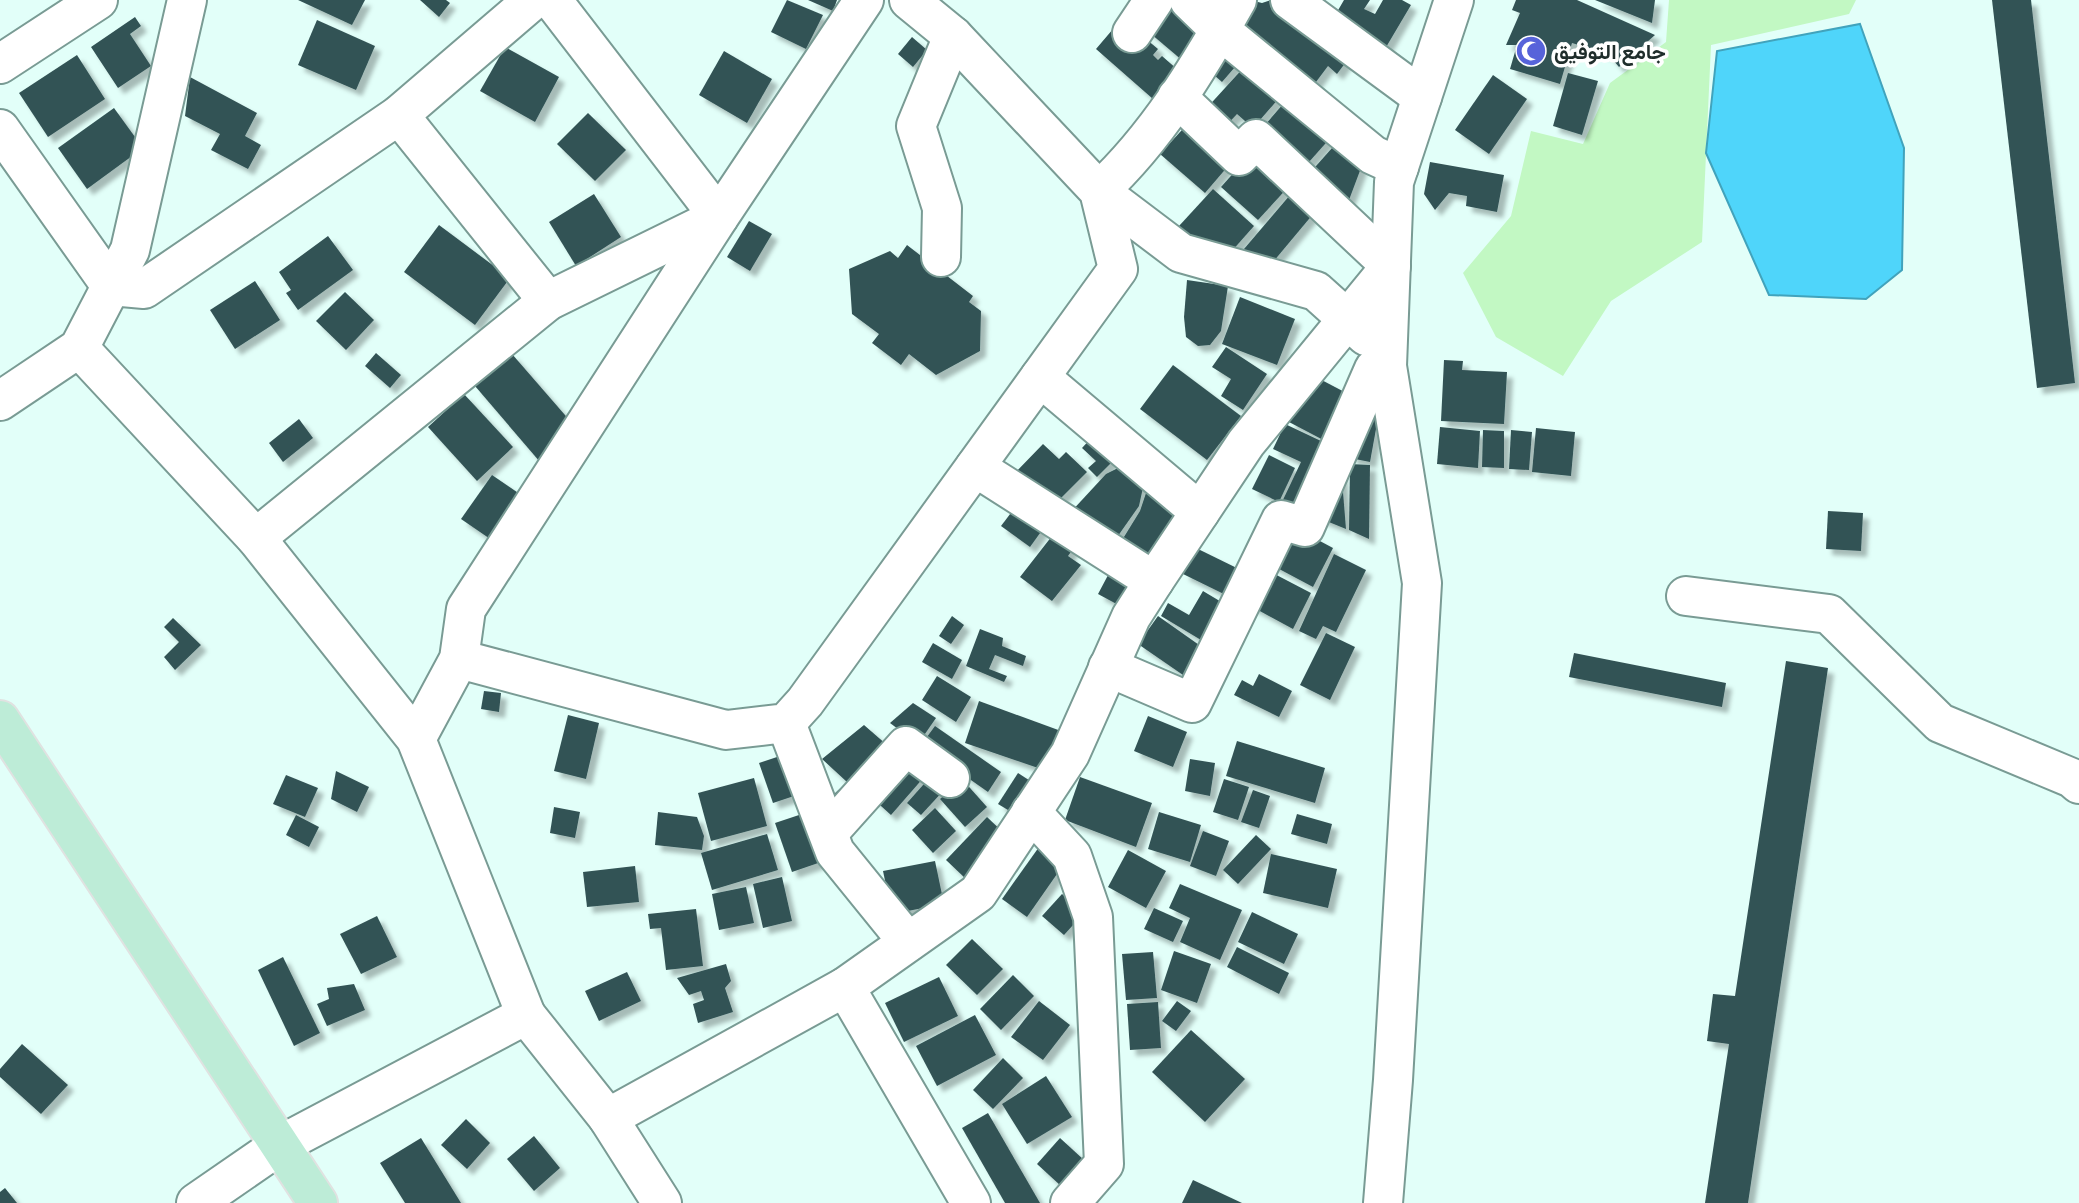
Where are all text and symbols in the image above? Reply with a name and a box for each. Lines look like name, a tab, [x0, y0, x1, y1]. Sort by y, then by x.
mosque icon: جامع التوفيق	[1514, 34, 1548, 68]
place label: جامع التوفيق	[1554, 39, 1666, 66]

